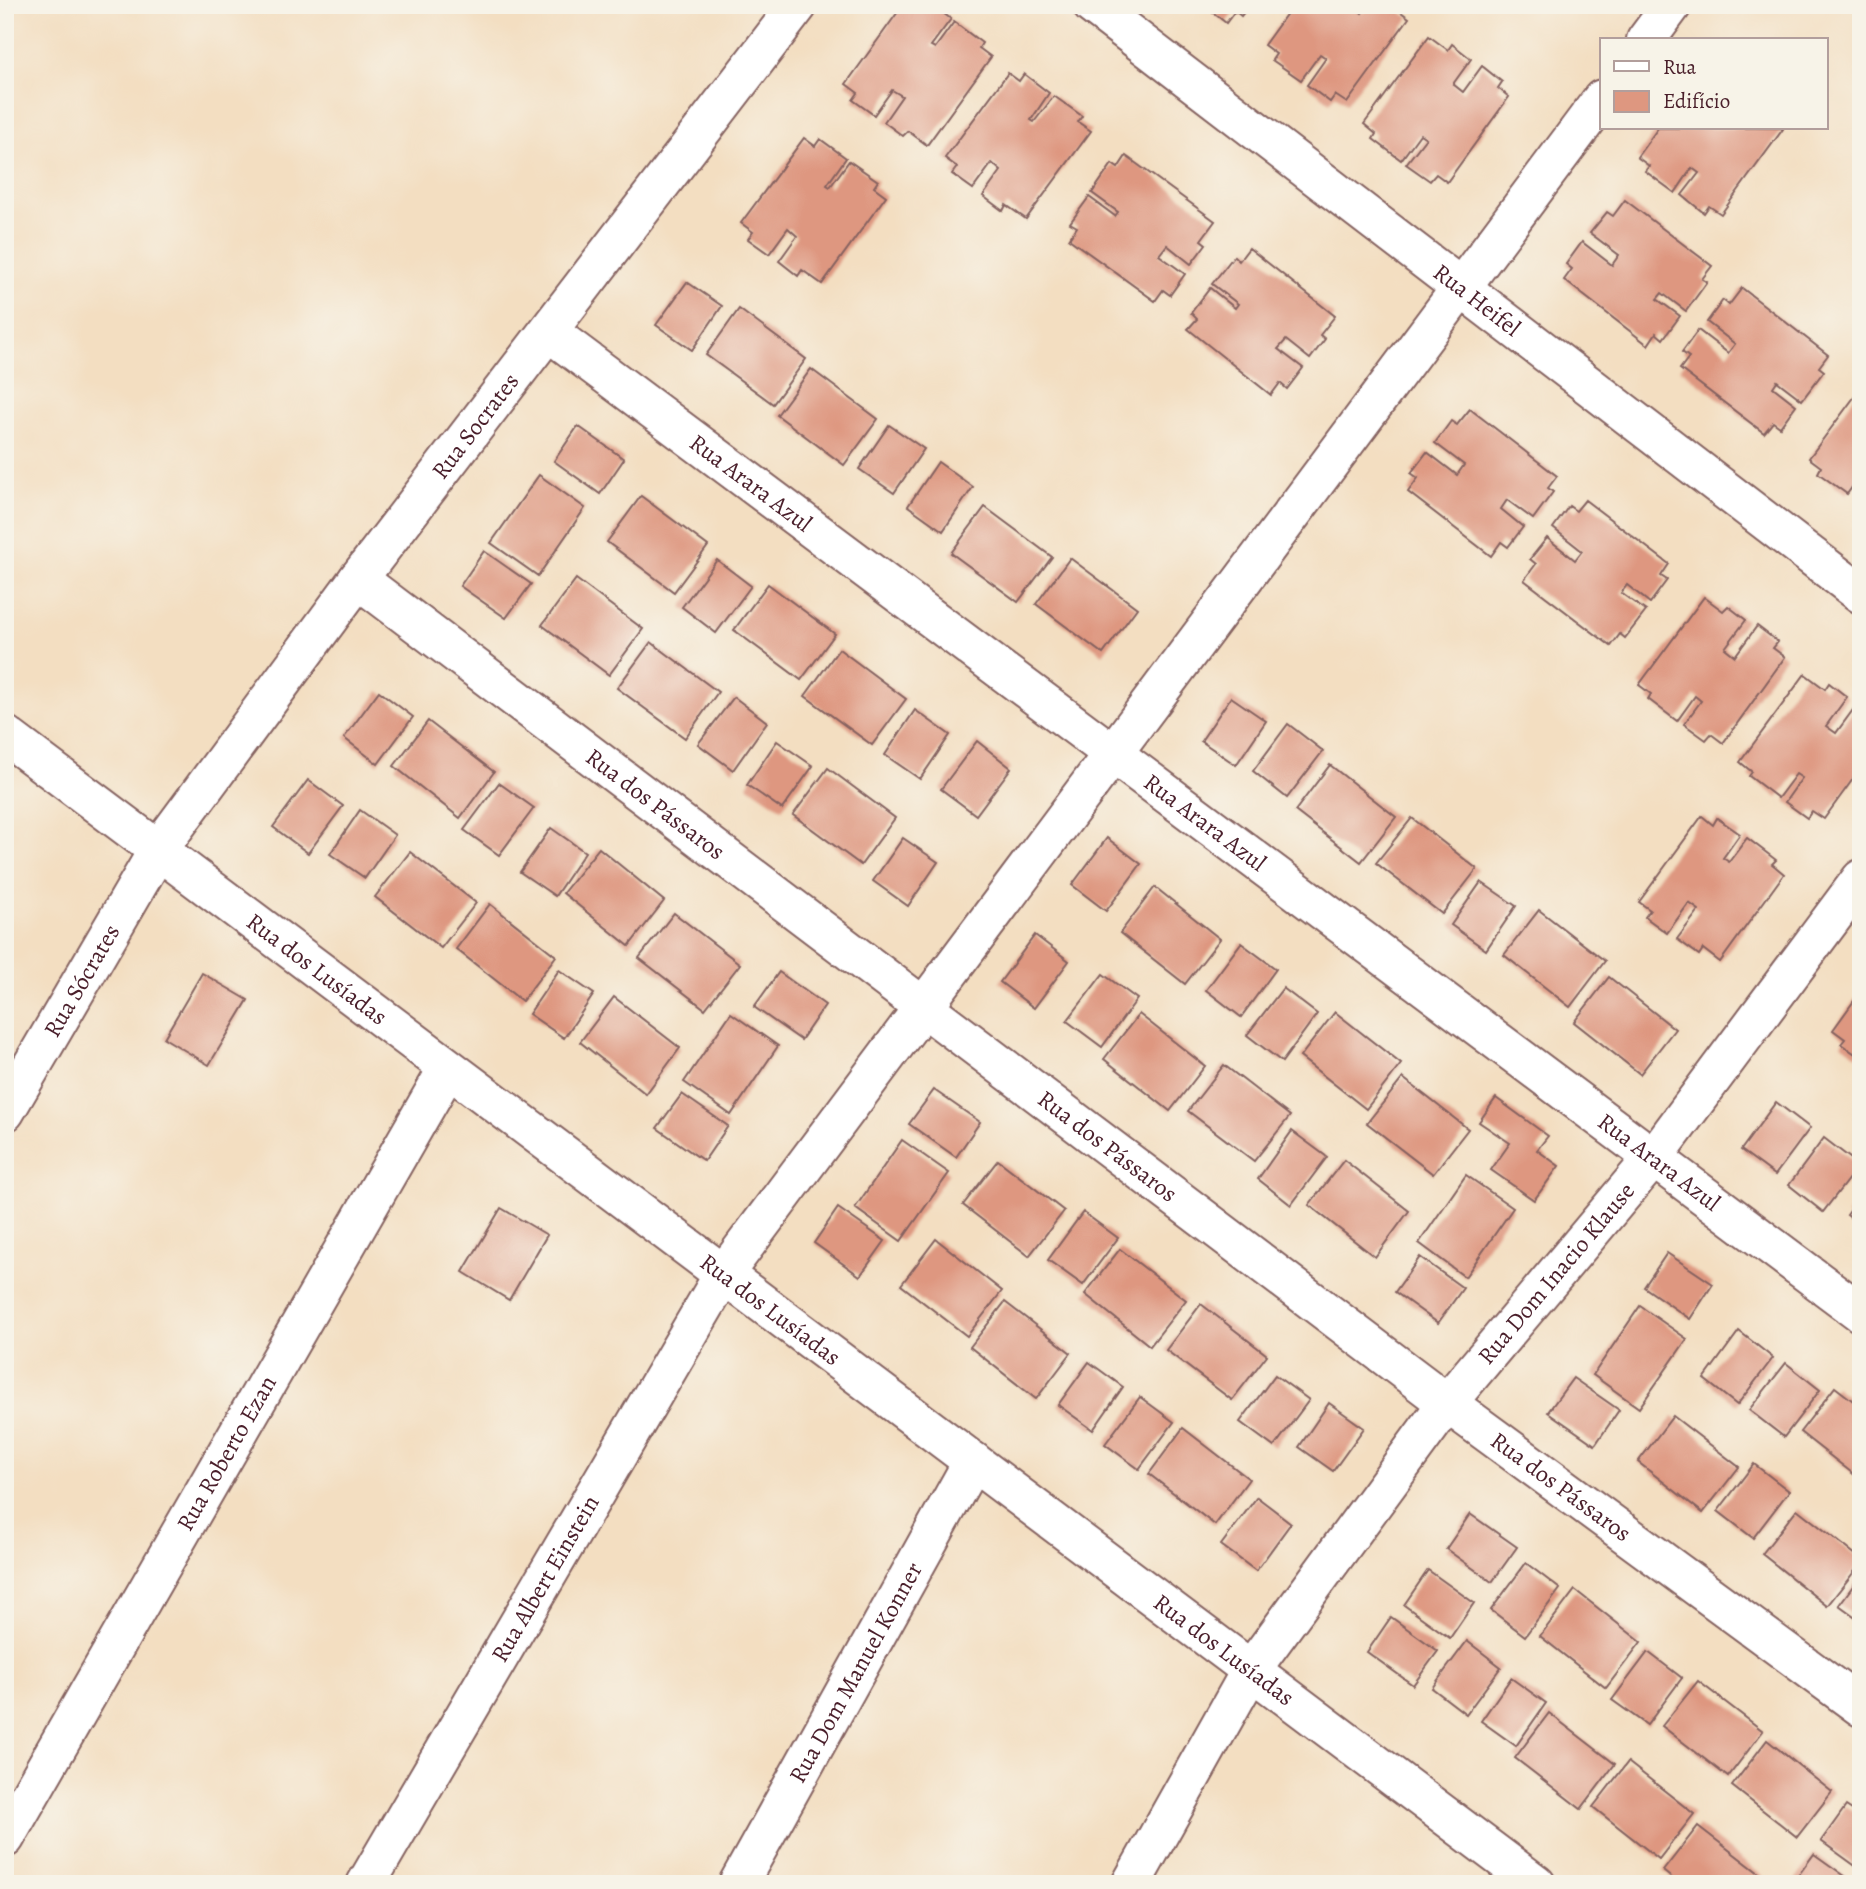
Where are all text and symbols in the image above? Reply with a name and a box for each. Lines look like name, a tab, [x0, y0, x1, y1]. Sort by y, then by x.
legend	[1600, 38, 1828, 130]
text: Rua	[1663, 53, 1697, 81]
text: Edifício	[1663, 87, 1730, 115]
street label: Rua Heifel	[1427, 256, 1527, 344]
street label: Rua Socrates	[424, 366, 526, 486]
street label: Rua Arara Azul	[683, 427, 819, 539]
street label: Rua dos Pássaros	[579, 741, 732, 867]
street label: Rua Arara Azul	[1137, 766, 1273, 879]
street label: Rua dos Lusíadas	[240, 906, 394, 1033]
street label: Rua Sócrates	[36, 918, 127, 1043]
street label: Rua dos Pássaros	[1031, 1083, 1184, 1209]
street label: Rua Arara Azul	[1591, 1106, 1727, 1218]
street label: Rua Dom Inacio Klause	[1470, 1176, 1642, 1371]
street label: Rua dos Lusíadas	[693, 1246, 847, 1373]
street label: Rua Roberto Ezan	[169, 1369, 284, 1537]
street label: Rua dos Pássaros	[1484, 1424, 1638, 1549]
street label: Rua Albert Einstein	[483, 1489, 607, 1668]
street label: Rua Dom Manuel Konner	[781, 1556, 930, 1789]
street label: Rua dos Lusíadas	[1147, 1586, 1301, 1713]

